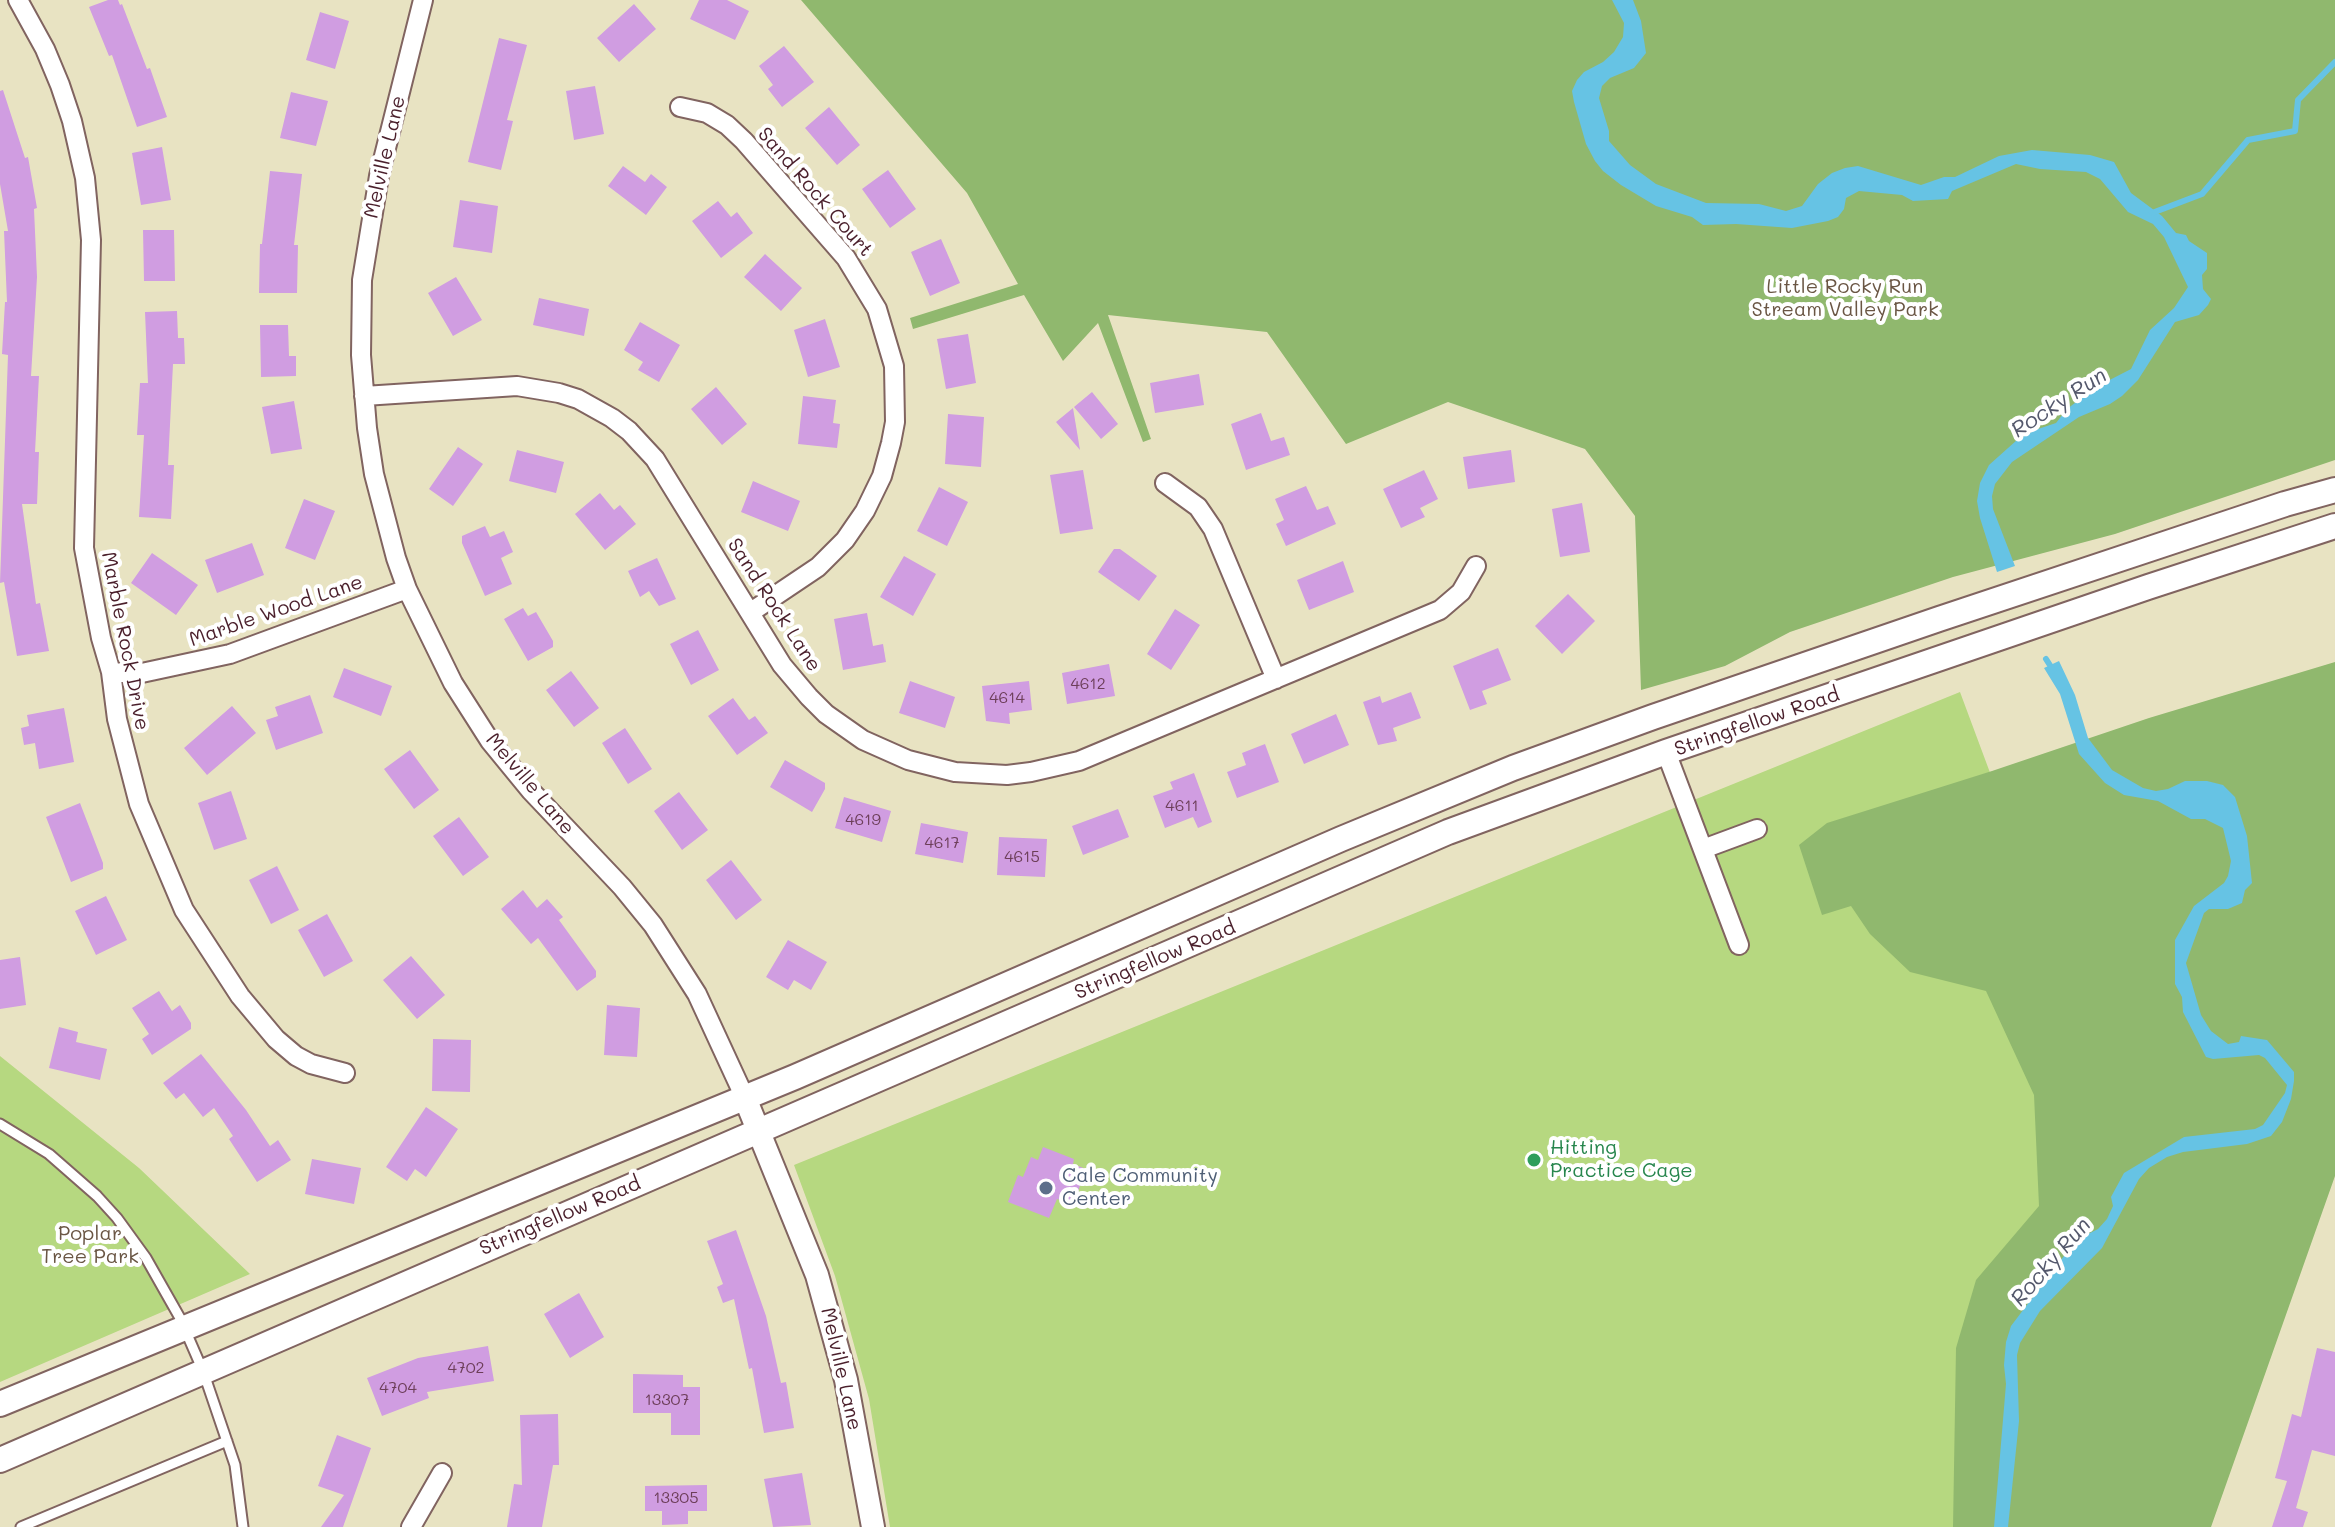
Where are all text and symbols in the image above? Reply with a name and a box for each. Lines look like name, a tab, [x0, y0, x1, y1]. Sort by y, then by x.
street label: Melville Lane	[359, 93, 411, 221]
street label: Sand Rock Court	[752, 123, 878, 261]
park label: Little Rocky Run Stream Valley Park	[1751, 275, 1939, 322]
water label: Rocky Run	[2006, 362, 2112, 444]
street label: Sand Rock Lane	[722, 534, 826, 676]
street label: Marble Rock Drive	[96, 550, 154, 732]
street label: Marble Wood Lane	[186, 570, 366, 652]
house number: 4612	[1070, 674, 1106, 694]
street label: Stringfellow Road	[1671, 683, 1843, 761]
house number: 4614	[989, 688, 1025, 708]
street label: Melville Lane	[481, 728, 579, 840]
house number: 4611	[1165, 796, 1199, 816]
house number: 4619	[845, 810, 881, 830]
house number: 4617	[924, 833, 960, 853]
house number: 4615	[1004, 847, 1040, 867]
street label: Stringfellow Road	[1071, 915, 1239, 1005]
place label: Hitting Practice Cage	[1550, 1136, 1693, 1183]
marker: Hitting Practice Cage	[1525, 1151, 1543, 1169]
place label: Cale Community Center	[1062, 1164, 1218, 1211]
street label: Stringfellow Road	[476, 1171, 644, 1261]
marker: Cale Community Center	[1037, 1179, 1055, 1197]
water label: Rocky Run	[2005, 1212, 2097, 1312]
park label: Poplar Tree Park	[41, 1222, 139, 1269]
street label: Melville Lane	[815, 1305, 867, 1433]
house number: 4702	[447, 1358, 485, 1378]
house number: 4704	[379, 1378, 417, 1398]
house number: 13307	[645, 1390, 689, 1410]
house number: 13305	[653, 1488, 699, 1508]

